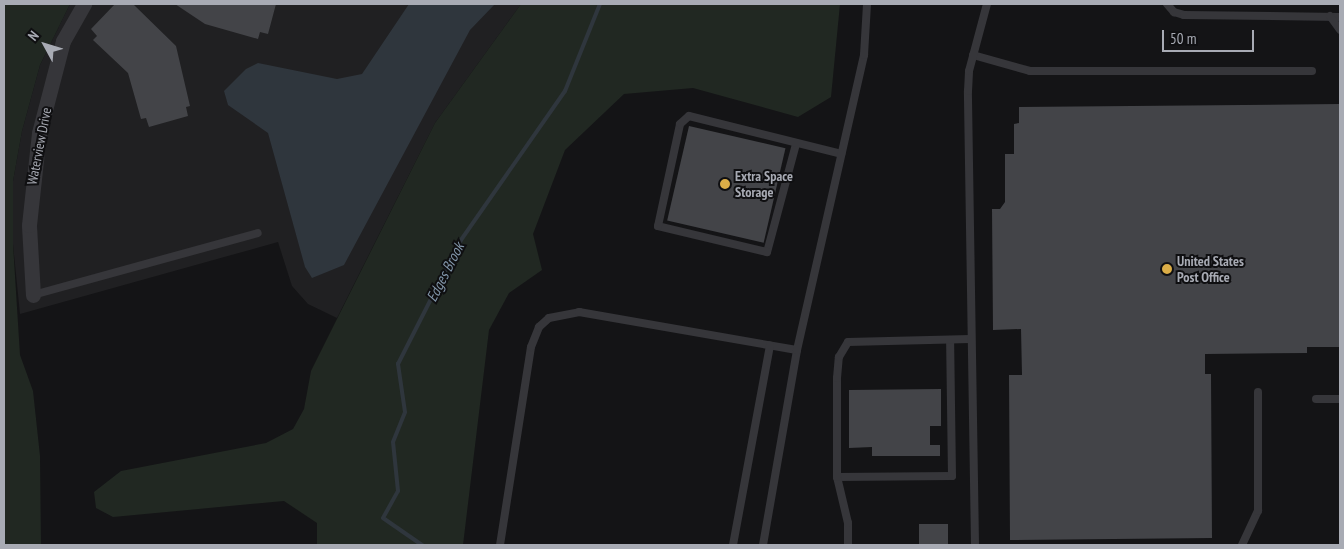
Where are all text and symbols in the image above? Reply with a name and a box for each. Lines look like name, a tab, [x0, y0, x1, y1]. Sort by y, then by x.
north arrow	[20, 20, 70, 70]
scale bar	[1164, 20, 1256, 52]
text: N	[24, 27, 43, 44]
text: 50 m	[1170, 29, 1196, 48]
street label: Waterview Drive	[23, 106, 55, 186]
place label: Extra Space Storage	[735, 168, 793, 200]
marker: Extra Space Storage	[719, 178, 731, 190]
water label: Edges Brook	[422, 239, 468, 305]
place label: United States Post Office	[1177, 253, 1244, 286]
marker: United States Post Office	[1161, 263, 1173, 275]

